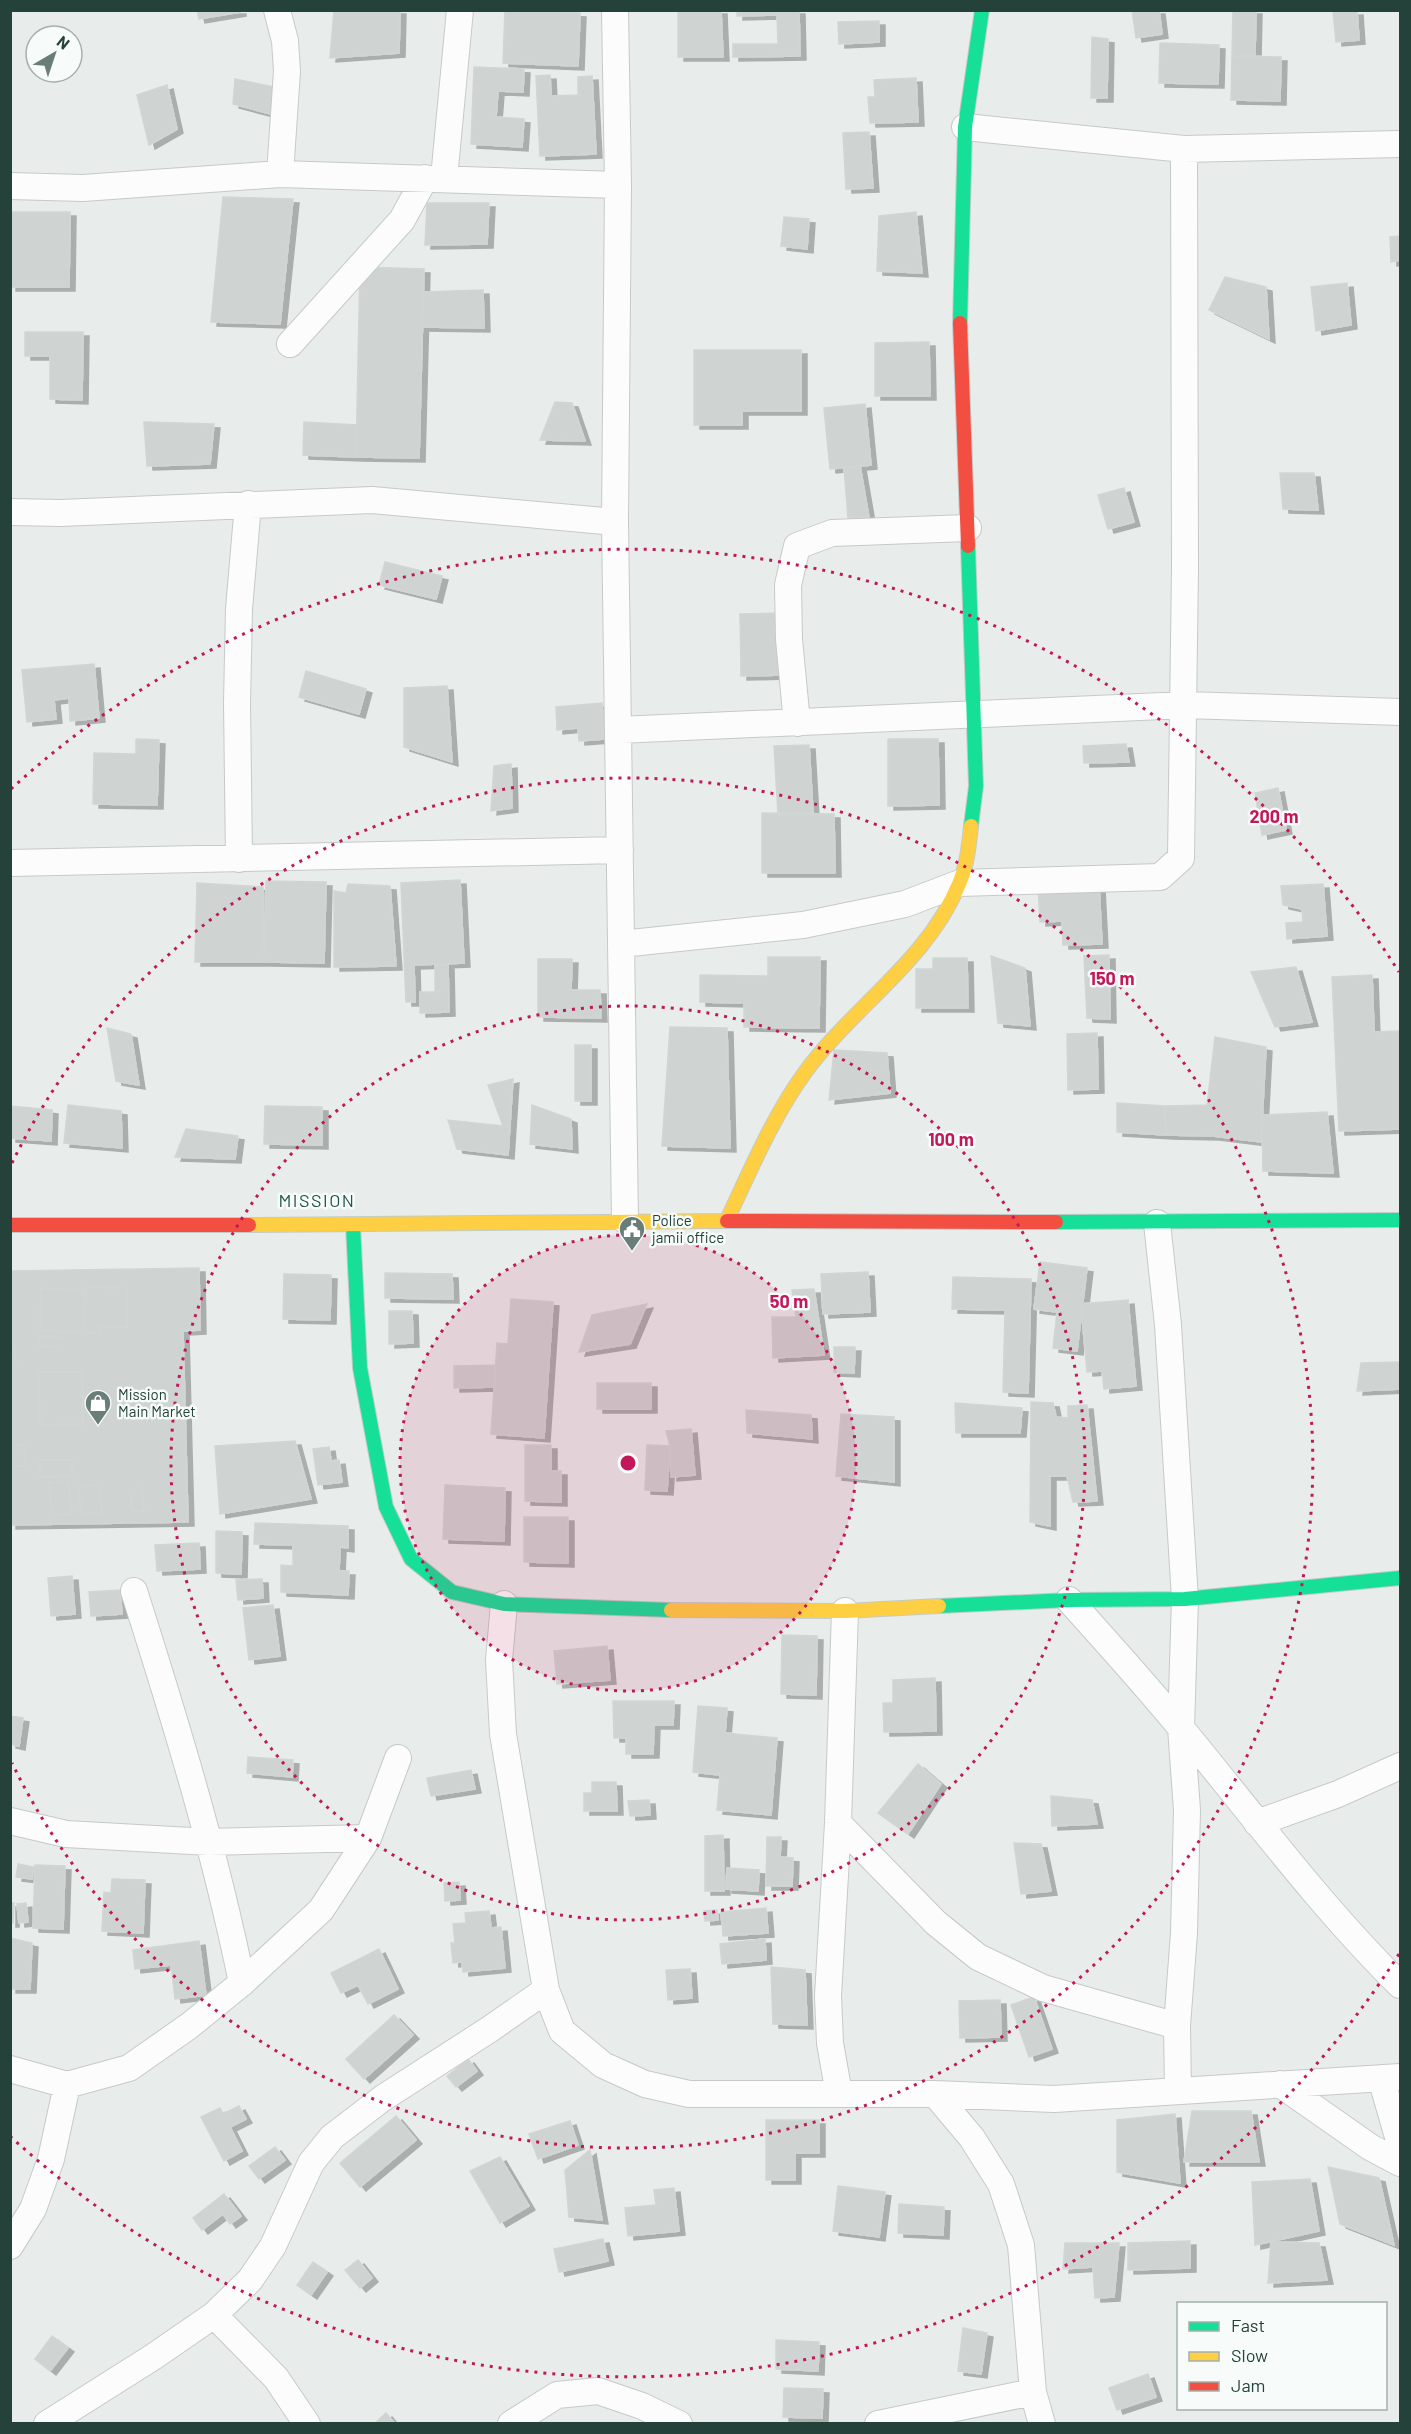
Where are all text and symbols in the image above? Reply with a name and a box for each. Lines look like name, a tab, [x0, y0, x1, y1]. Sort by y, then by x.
north arrow	[24, 24, 84, 84]
text: N	[54, 31, 74, 53]
text: 200 m	[1249, 805, 1299, 827]
text: 150 m	[1090, 967, 1134, 989]
text: 100 m	[928, 1128, 974, 1150]
district label: MISSION	[278, 1189, 356, 1211]
place label: Police jamii office	[651, 1211, 724, 1246]
public building icon: Police jamii office	[617, 1214, 647, 1252]
text: 50 m	[770, 1290, 808, 1312]
place label: Mission Main Market	[118, 1385, 196, 1420]
shop icon: Mission Main Market	[83, 1388, 113, 1426]
centre of rings	[618, 1453, 638, 1473]
legend	[1177, 2302, 1387, 2410]
text: Fast	[1231, 2314, 1265, 2336]
text: Slow	[1231, 2344, 1268, 2366]
text: Jam	[1231, 2374, 1265, 2396]

